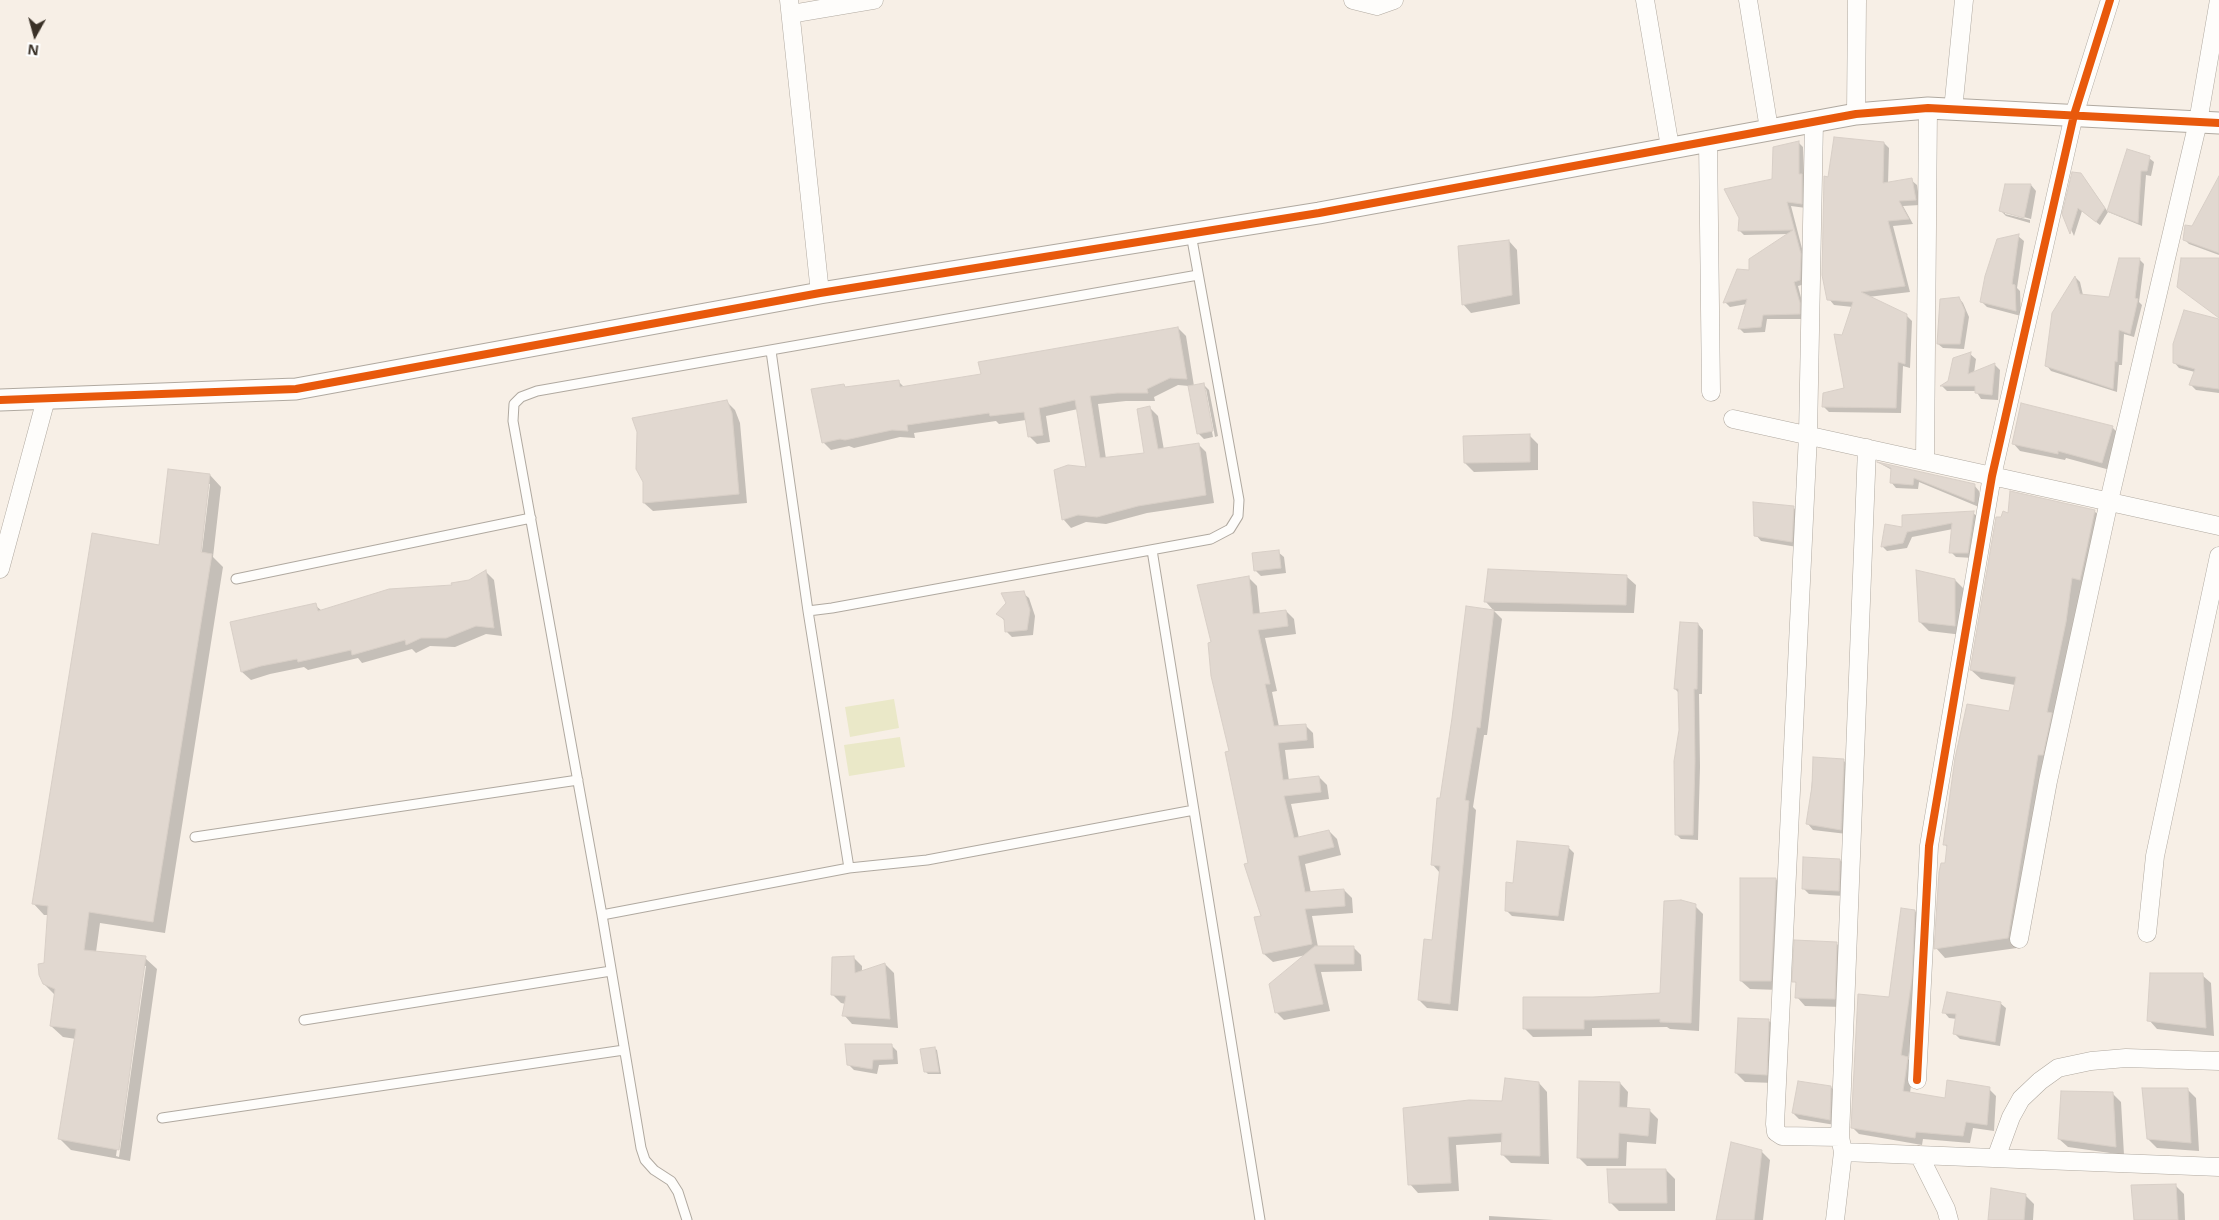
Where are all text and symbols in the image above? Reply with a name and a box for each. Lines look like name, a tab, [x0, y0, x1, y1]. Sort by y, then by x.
north arrow	[10, 10, 60, 60]
text: N	[26, 40, 40, 61]

